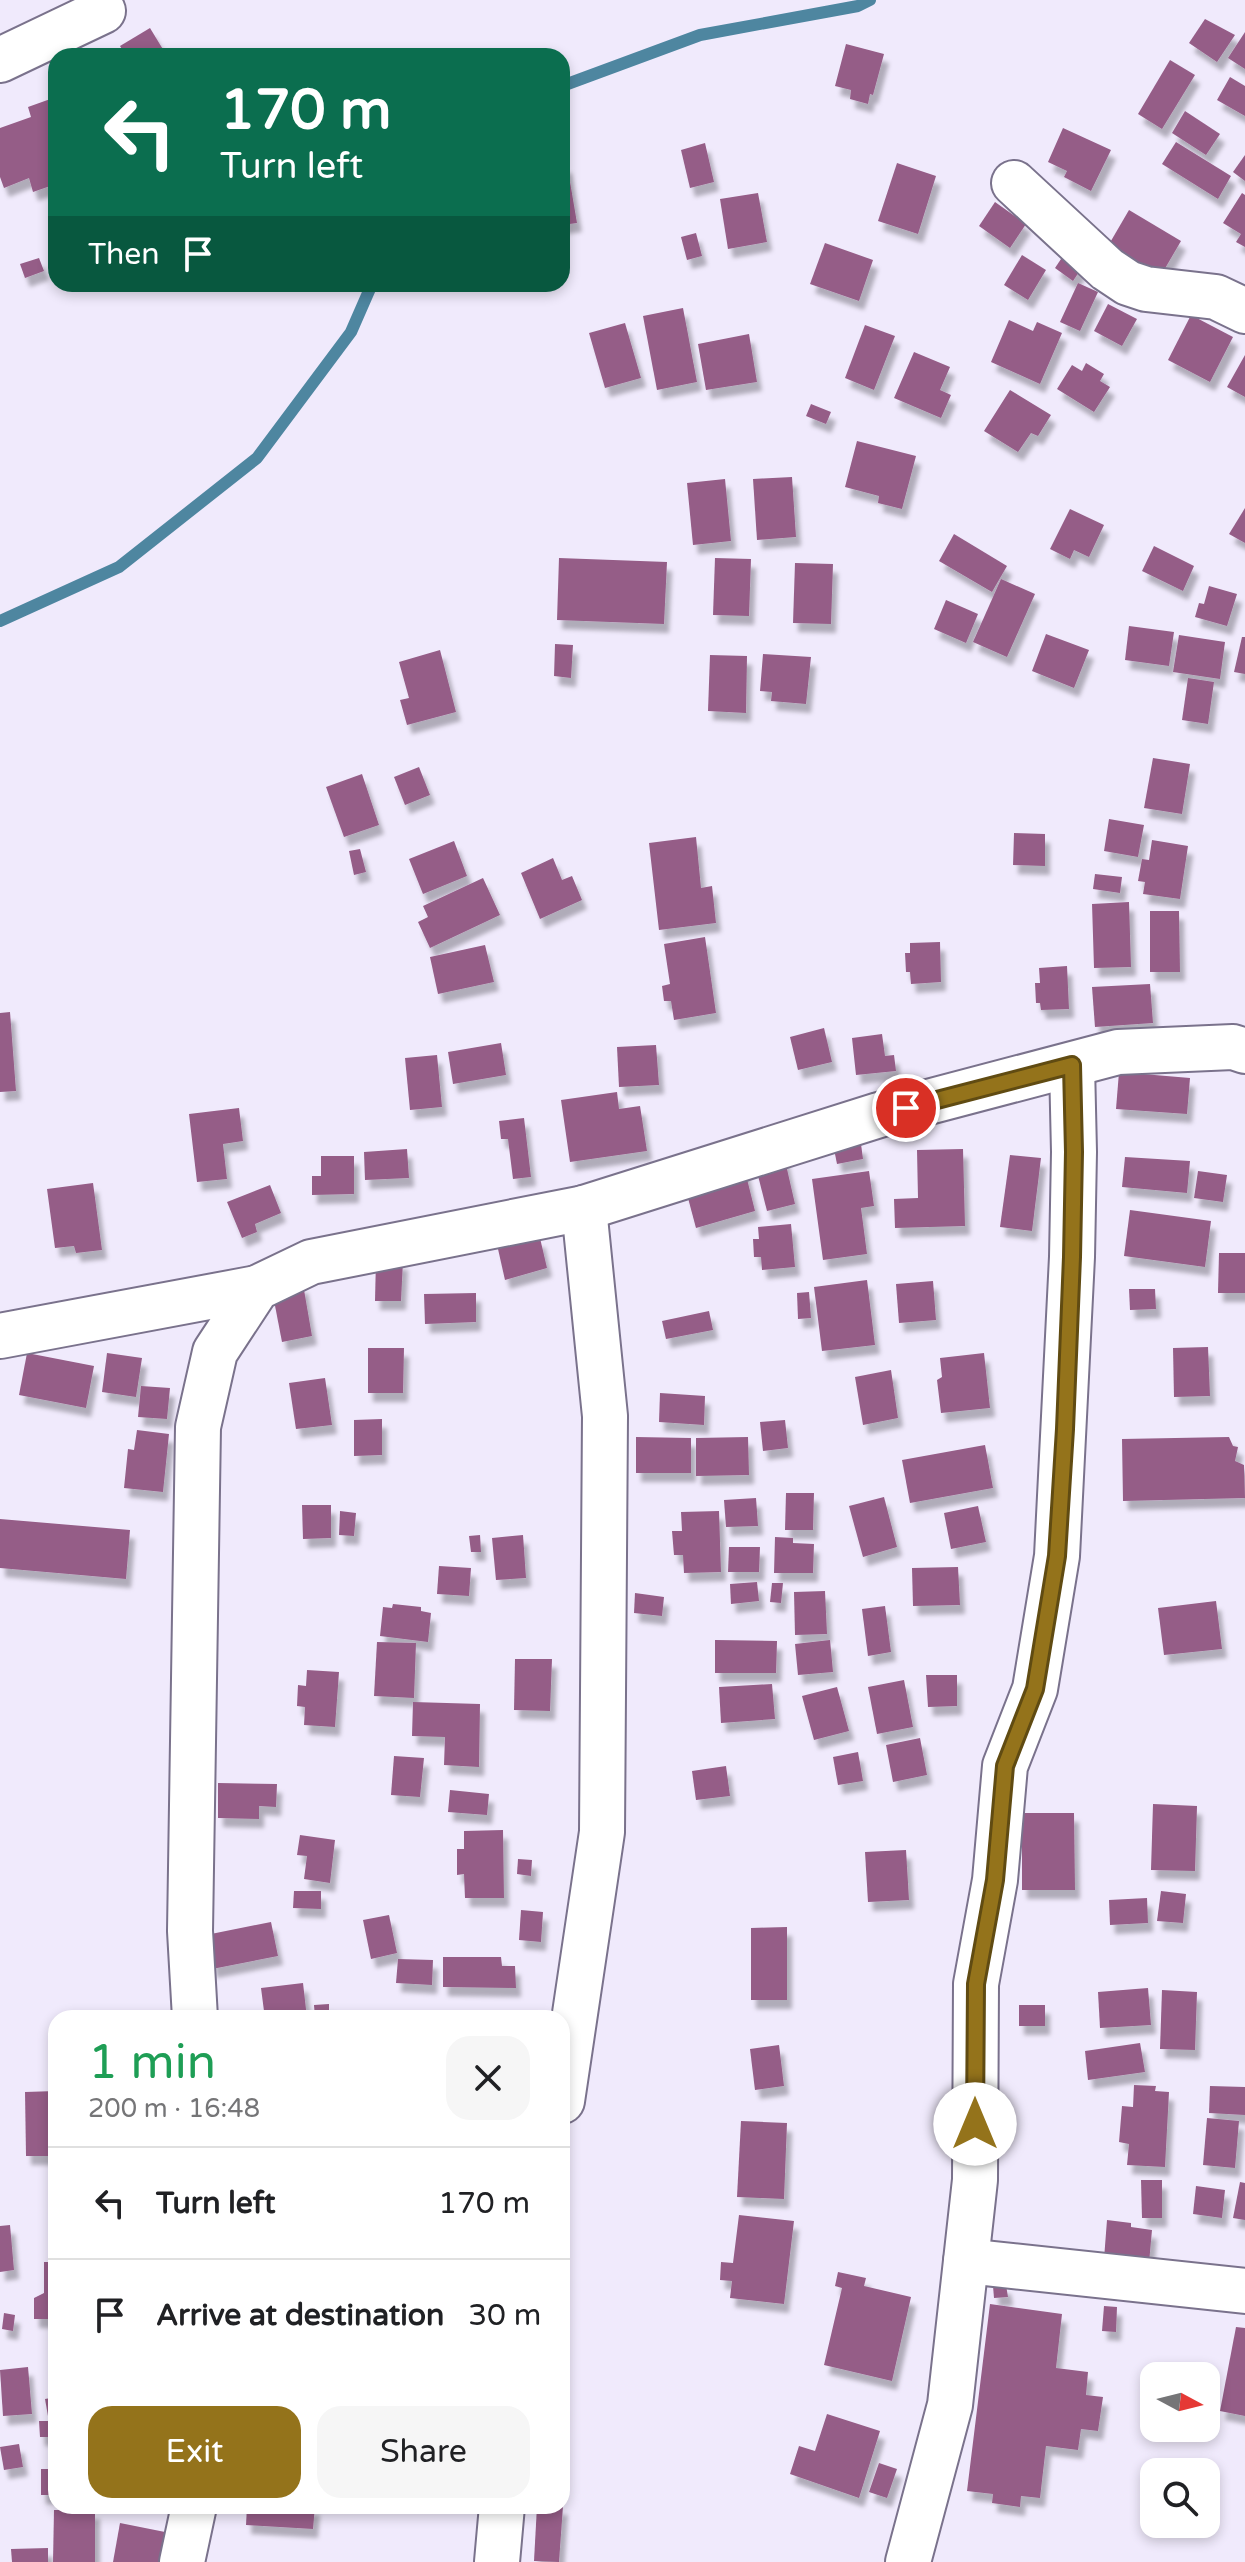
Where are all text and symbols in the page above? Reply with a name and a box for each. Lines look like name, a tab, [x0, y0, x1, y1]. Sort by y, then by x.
text: 170 m	[220, 77, 391, 144]
icon: left	[88, 80, 192, 184]
text: Turn left	[220, 145, 363, 188]
icon: arrive	[176, 232, 220, 276]
text: Then	[88, 236, 160, 273]
pin	[872, 1074, 940, 1142]
icon: arrive	[884, 1086, 928, 1130]
text: 1 min	[88, 2034, 216, 2092]
button: close	[446, 2036, 530, 2120]
position arrow	[933, 2082, 1017, 2166]
text: 200 m · 16:48	[88, 2093, 260, 2124]
icon: left	[88, 2181, 132, 2225]
text: Turn left	[156, 2185, 275, 2222]
text: 170 m	[438, 2185, 530, 2222]
icon: arrive	[88, 2293, 132, 2337]
text: Arrive at destination	[156, 2297, 444, 2334]
text: 30 m	[468, 2297, 541, 2334]
north arrow	[1140, 2362, 1220, 2442]
map controls	[1140, 2362, 1220, 2538]
button: Exit	[88, 2406, 301, 2498]
button: Share	[317, 2406, 530, 2498]
button: search	[1140, 2458, 1220, 2538]

